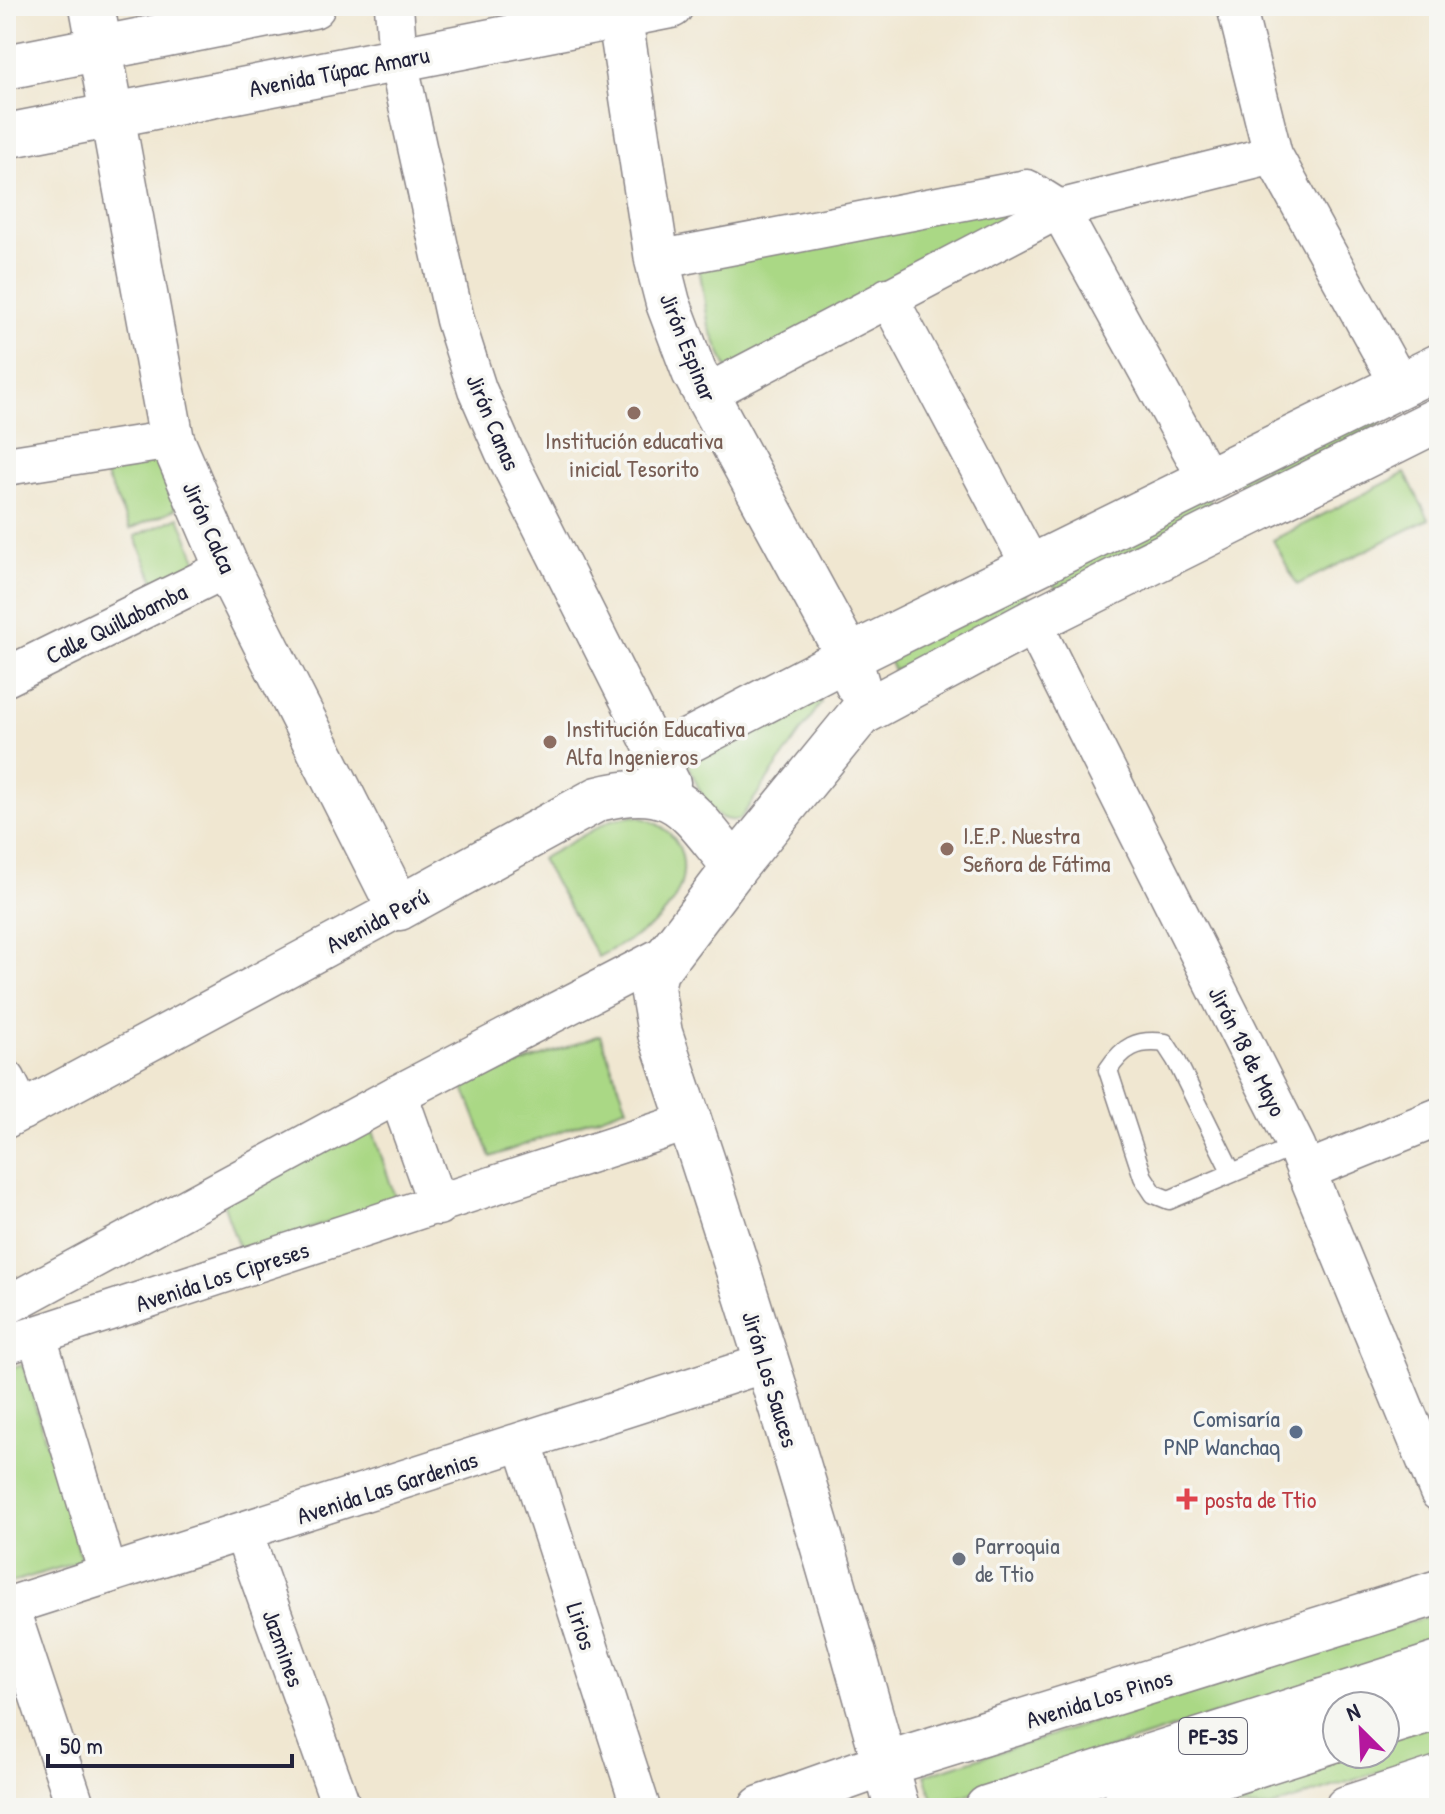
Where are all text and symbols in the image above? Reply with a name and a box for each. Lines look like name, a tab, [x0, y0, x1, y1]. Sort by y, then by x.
street label: Avenida Túpac Amaru	[246, 38, 432, 104]
street label: Jirón Espinar	[653, 288, 725, 406]
street label: Jirón Canas	[459, 369, 529, 475]
marker: Institución educativa inicial Tesorito	[625, 404, 643, 422]
place label: Institución educativa inicial Tesorito	[545, 424, 723, 484]
street label: Jirón Calca	[176, 476, 244, 578]
street label: Calle Quillabamba	[40, 575, 192, 671]
place label: Institución Educativa Alfa Ingenieros	[566, 712, 745, 772]
marker: Institución Educativa Alfa Ingenieros	[541, 733, 559, 751]
place label: I.E.P. Nuestra Señora de Fátima	[963, 819, 1110, 879]
marker: I.E.P. Nuestra Señora de Fátima	[938, 840, 956, 858]
street label: Avenida Perú	[320, 880, 434, 960]
street label: Jirón 18 de Mayo	[1201, 980, 1295, 1122]
street label: Avenida Los Cipreses	[131, 1233, 313, 1319]
street label: Jirón Los Sauces	[735, 1307, 807, 1451]
place label: Comisaría PNP Wanchaq	[1164, 1402, 1280, 1462]
marker: Comisaría PNP Wanchaq	[1287, 1423, 1305, 1441]
street label: Avenida Las Gardenias	[292, 1443, 482, 1531]
place label: posta de Ttio	[1205, 1483, 1317, 1515]
marker: posta de Ttio	[1176, 1488, 1198, 1510]
place label: Parroquia de Ttio	[975, 1529, 1060, 1589]
marker: Parroquia de Ttio	[950, 1550, 968, 1568]
street label: Lirios	[559, 1598, 605, 1654]
street label: Jazmines	[255, 1605, 313, 1691]
street label: Avenida Los Pinos	[1022, 1661, 1176, 1735]
north arrow	[1321, 1690, 1401, 1770]
text: N	[1341, 1696, 1365, 1728]
scale bar	[48, 1718, 292, 1768]
road number: PE-3S	[1179, 1718, 1247, 1754]
text: 50 m	[60, 1729, 103, 1761]

